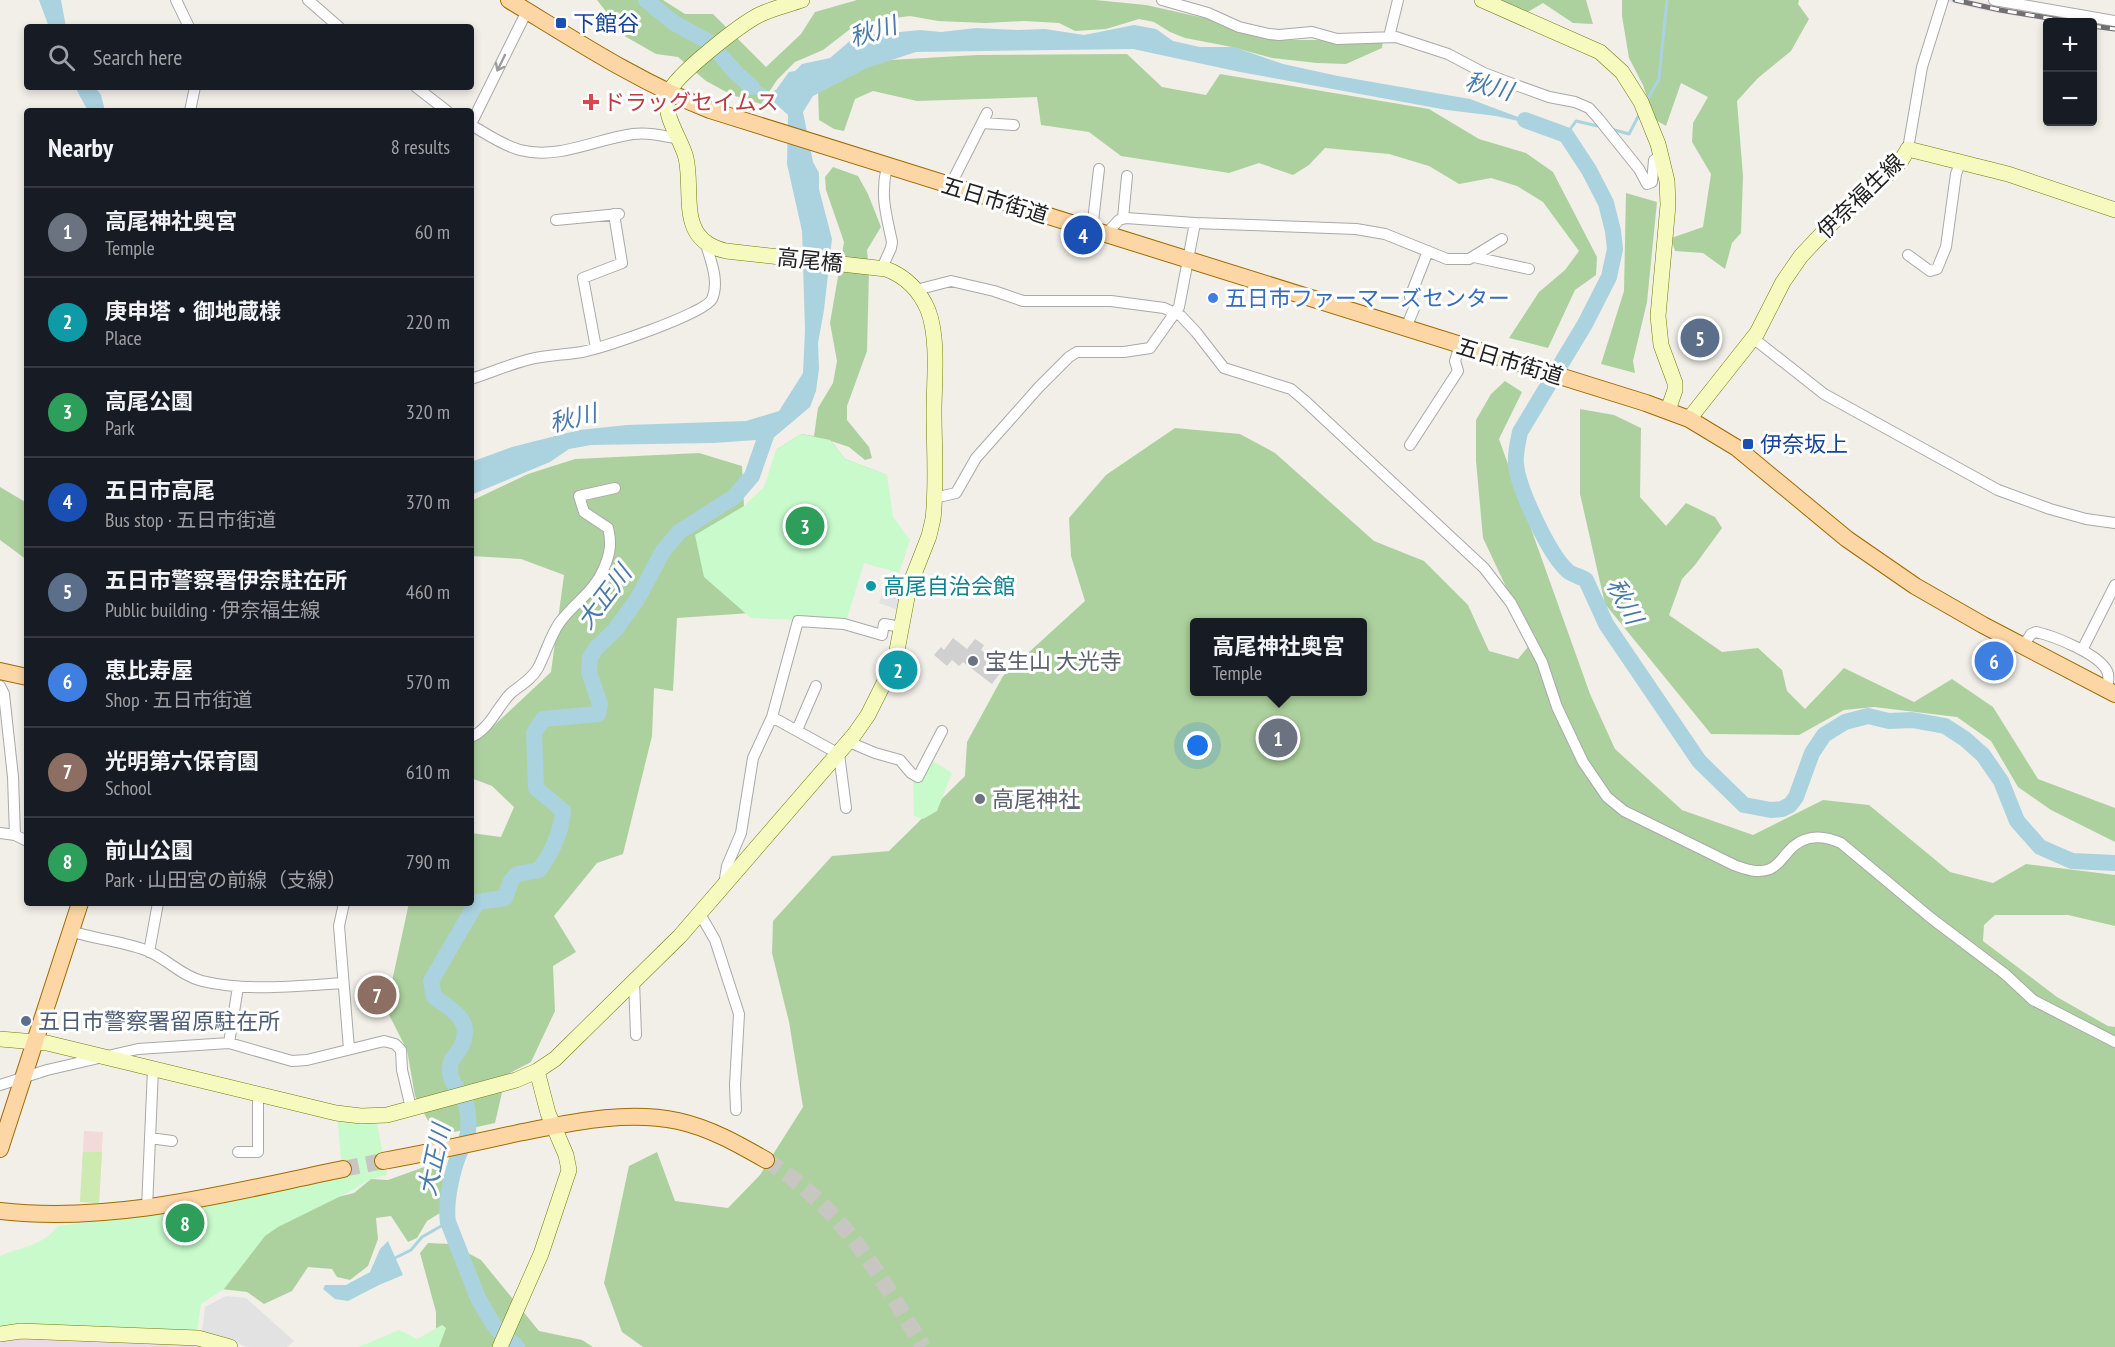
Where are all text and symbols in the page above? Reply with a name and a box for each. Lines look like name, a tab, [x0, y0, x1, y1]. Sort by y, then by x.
water label: 秋川	[846, 8, 903, 53]
place label: 下館谷	[573, 9, 639, 37]
marker: 下館谷	[554, 16, 568, 30]
map controls	[2043, 18, 2097, 126]
button: +	[2043, 18, 2097, 72]
search box	[24, 24, 474, 90]
icon: search	[45, 41, 78, 74]
text: Search here	[93, 43, 182, 71]
one-way arrow	[495, 54, 507, 72]
water label: 秋川	[1462, 65, 1519, 108]
button: −	[2043, 72, 2097, 126]
place label: ドラッグセイムス	[603, 88, 779, 116]
marker: ドラッグセイムス	[584, 95, 598, 109]
text: Nearby	[48, 131, 113, 164]
text: 8 results	[391, 134, 450, 160]
street label: 伊奈福生線	[1811, 148, 1909, 244]
street label: 五日市街道	[938, 171, 1052, 229]
text: 高尾神社奥宮	[105, 207, 237, 235]
pin: 4	[1064, 212, 1102, 258]
text: 1	[63, 219, 72, 245]
text: 60 m	[415, 219, 450, 245]
text: Temple	[105, 235, 155, 261]
street label: 高尾橋	[776, 243, 844, 277]
place label: 五日市ファーマーズセンター	[1225, 284, 1510, 312]
marker: 五日市ファーマーズセンター	[1206, 291, 1220, 305]
text: 庚申塔・御地蔵様	[105, 297, 281, 325]
text: 2	[63, 309, 72, 335]
text: 220 m	[406, 309, 450, 335]
pin: 5	[1680, 316, 1720, 360]
text: Place	[105, 325, 142, 351]
street label: 五日市街道	[1453, 332, 1567, 390]
text: 高尾公園	[105, 387, 193, 415]
water label: 秋川	[546, 396, 603, 439]
text: 3	[63, 399, 72, 425]
text: 320 m	[406, 399, 450, 425]
text: Park	[105, 415, 135, 441]
place label: 伊奈坂上	[1760, 430, 1848, 458]
marker: 伊奈坂上	[1741, 437, 1755, 451]
text: 五日市高尾	[105, 476, 215, 504]
text: 4	[63, 489, 72, 515]
text: 370 m	[406, 489, 450, 515]
pin: 3	[786, 504, 824, 548]
text: Bus stop · 五日市街道	[105, 507, 276, 533]
water label: 大正川	[570, 557, 640, 635]
text: 五日市警察署伊奈駐在所	[105, 566, 347, 594]
place label: 高尾自治会館	[883, 572, 1015, 600]
water label: 秋川	[1600, 573, 1651, 632]
text: 5	[63, 579, 72, 605]
text: 460 m	[406, 579, 450, 605]
marker: 高尾自治会館	[864, 579, 878, 593]
text: Public building · 伊奈福生線	[105, 597, 320, 623]
popup	[1190, 618, 1367, 696]
text: 高尾神社奥宮	[1212, 632, 1345, 660]
pin: 6	[1974, 638, 2014, 684]
place label: 宝生山 大光寺	[985, 647, 1122, 675]
pin: 2	[878, 648, 918, 692]
marker: 宝生山 大光寺	[966, 654, 980, 668]
text: 恵比寿屋	[105, 656, 193, 684]
text: Temple	[1212, 660, 1262, 686]
text: 6	[63, 669, 72, 695]
text: 570 m	[406, 669, 450, 695]
text: Shop · 五日市街道	[105, 687, 252, 713]
pin: 1	[1258, 716, 1298, 760]
your location	[1183, 731, 1212, 760]
text: 光明第六保育園	[105, 747, 259, 775]
text: 7	[63, 759, 72, 785]
text: 610 m	[406, 759, 450, 785]
text: School	[105, 775, 151, 801]
place label: 高尾神社	[992, 785, 1080, 813]
marker: 高尾神社	[973, 792, 987, 806]
text: 前山公園	[105, 836, 193, 864]
text: 8	[63, 849, 72, 875]
text: 790 m	[406, 849, 450, 875]
text: Park · 山田宮の前線（支線）	[105, 867, 347, 893]
pin: 7	[358, 972, 397, 1018]
place label: 五日市警察署留原駐在所	[38, 1007, 280, 1035]
marker: 五日市警察署留原駐在所	[19, 1014, 33, 1028]
water label: 大正川	[411, 1119, 457, 1198]
pin: 8	[166, 1200, 204, 1246]

